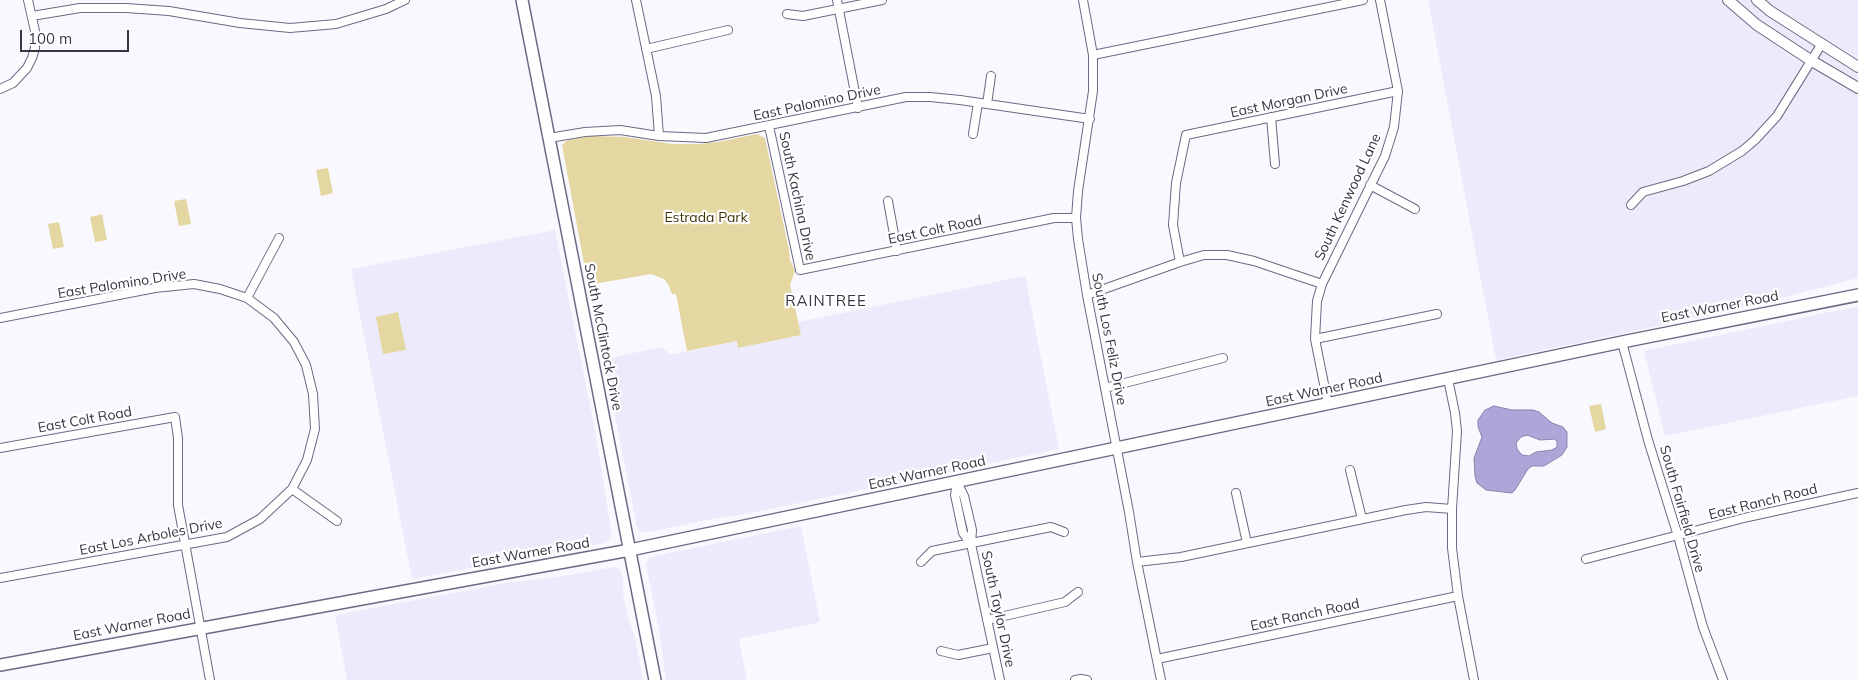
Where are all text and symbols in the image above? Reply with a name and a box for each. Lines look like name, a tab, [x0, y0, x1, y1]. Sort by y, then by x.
scale bar	[22, 20, 131, 52]
text: 100 m	[28, 29, 72, 48]
street label: East Morgan Drive	[1229, 80, 1349, 122]
street label: East Palomino Drive	[752, 81, 882, 125]
street label: South Kachina Drive	[775, 130, 819, 262]
street label: South Kenwood Lane	[1311, 131, 1385, 263]
park label: Estrada Park	[664, 210, 748, 226]
street label: East Colt Road	[887, 212, 983, 248]
street label: South McClintock Drive	[581, 262, 625, 412]
street label: East Palomino Drive	[57, 266, 187, 302]
street label: South Los Feliz Drive	[1088, 271, 1130, 407]
street label: East Warner Road	[1660, 287, 1780, 327]
district label: RAINTREE	[784, 292, 868, 310]
street label: East Warner Road	[1264, 369, 1384, 411]
street label: East Colt Road	[37, 403, 133, 437]
street label: South Fairfield Drive	[1656, 444, 1708, 574]
street label: East Warner Road	[867, 452, 987, 494]
street label: East Ranch Road	[1707, 480, 1819, 524]
street label: East Los Arboles Drive	[78, 515, 224, 559]
street label: East Warner Road	[471, 534, 591, 572]
street label: South Taylor Drive	[977, 549, 1019, 669]
street label: East Ranch Road	[1249, 595, 1361, 635]
street label: East Warner Road	[72, 605, 192, 645]

